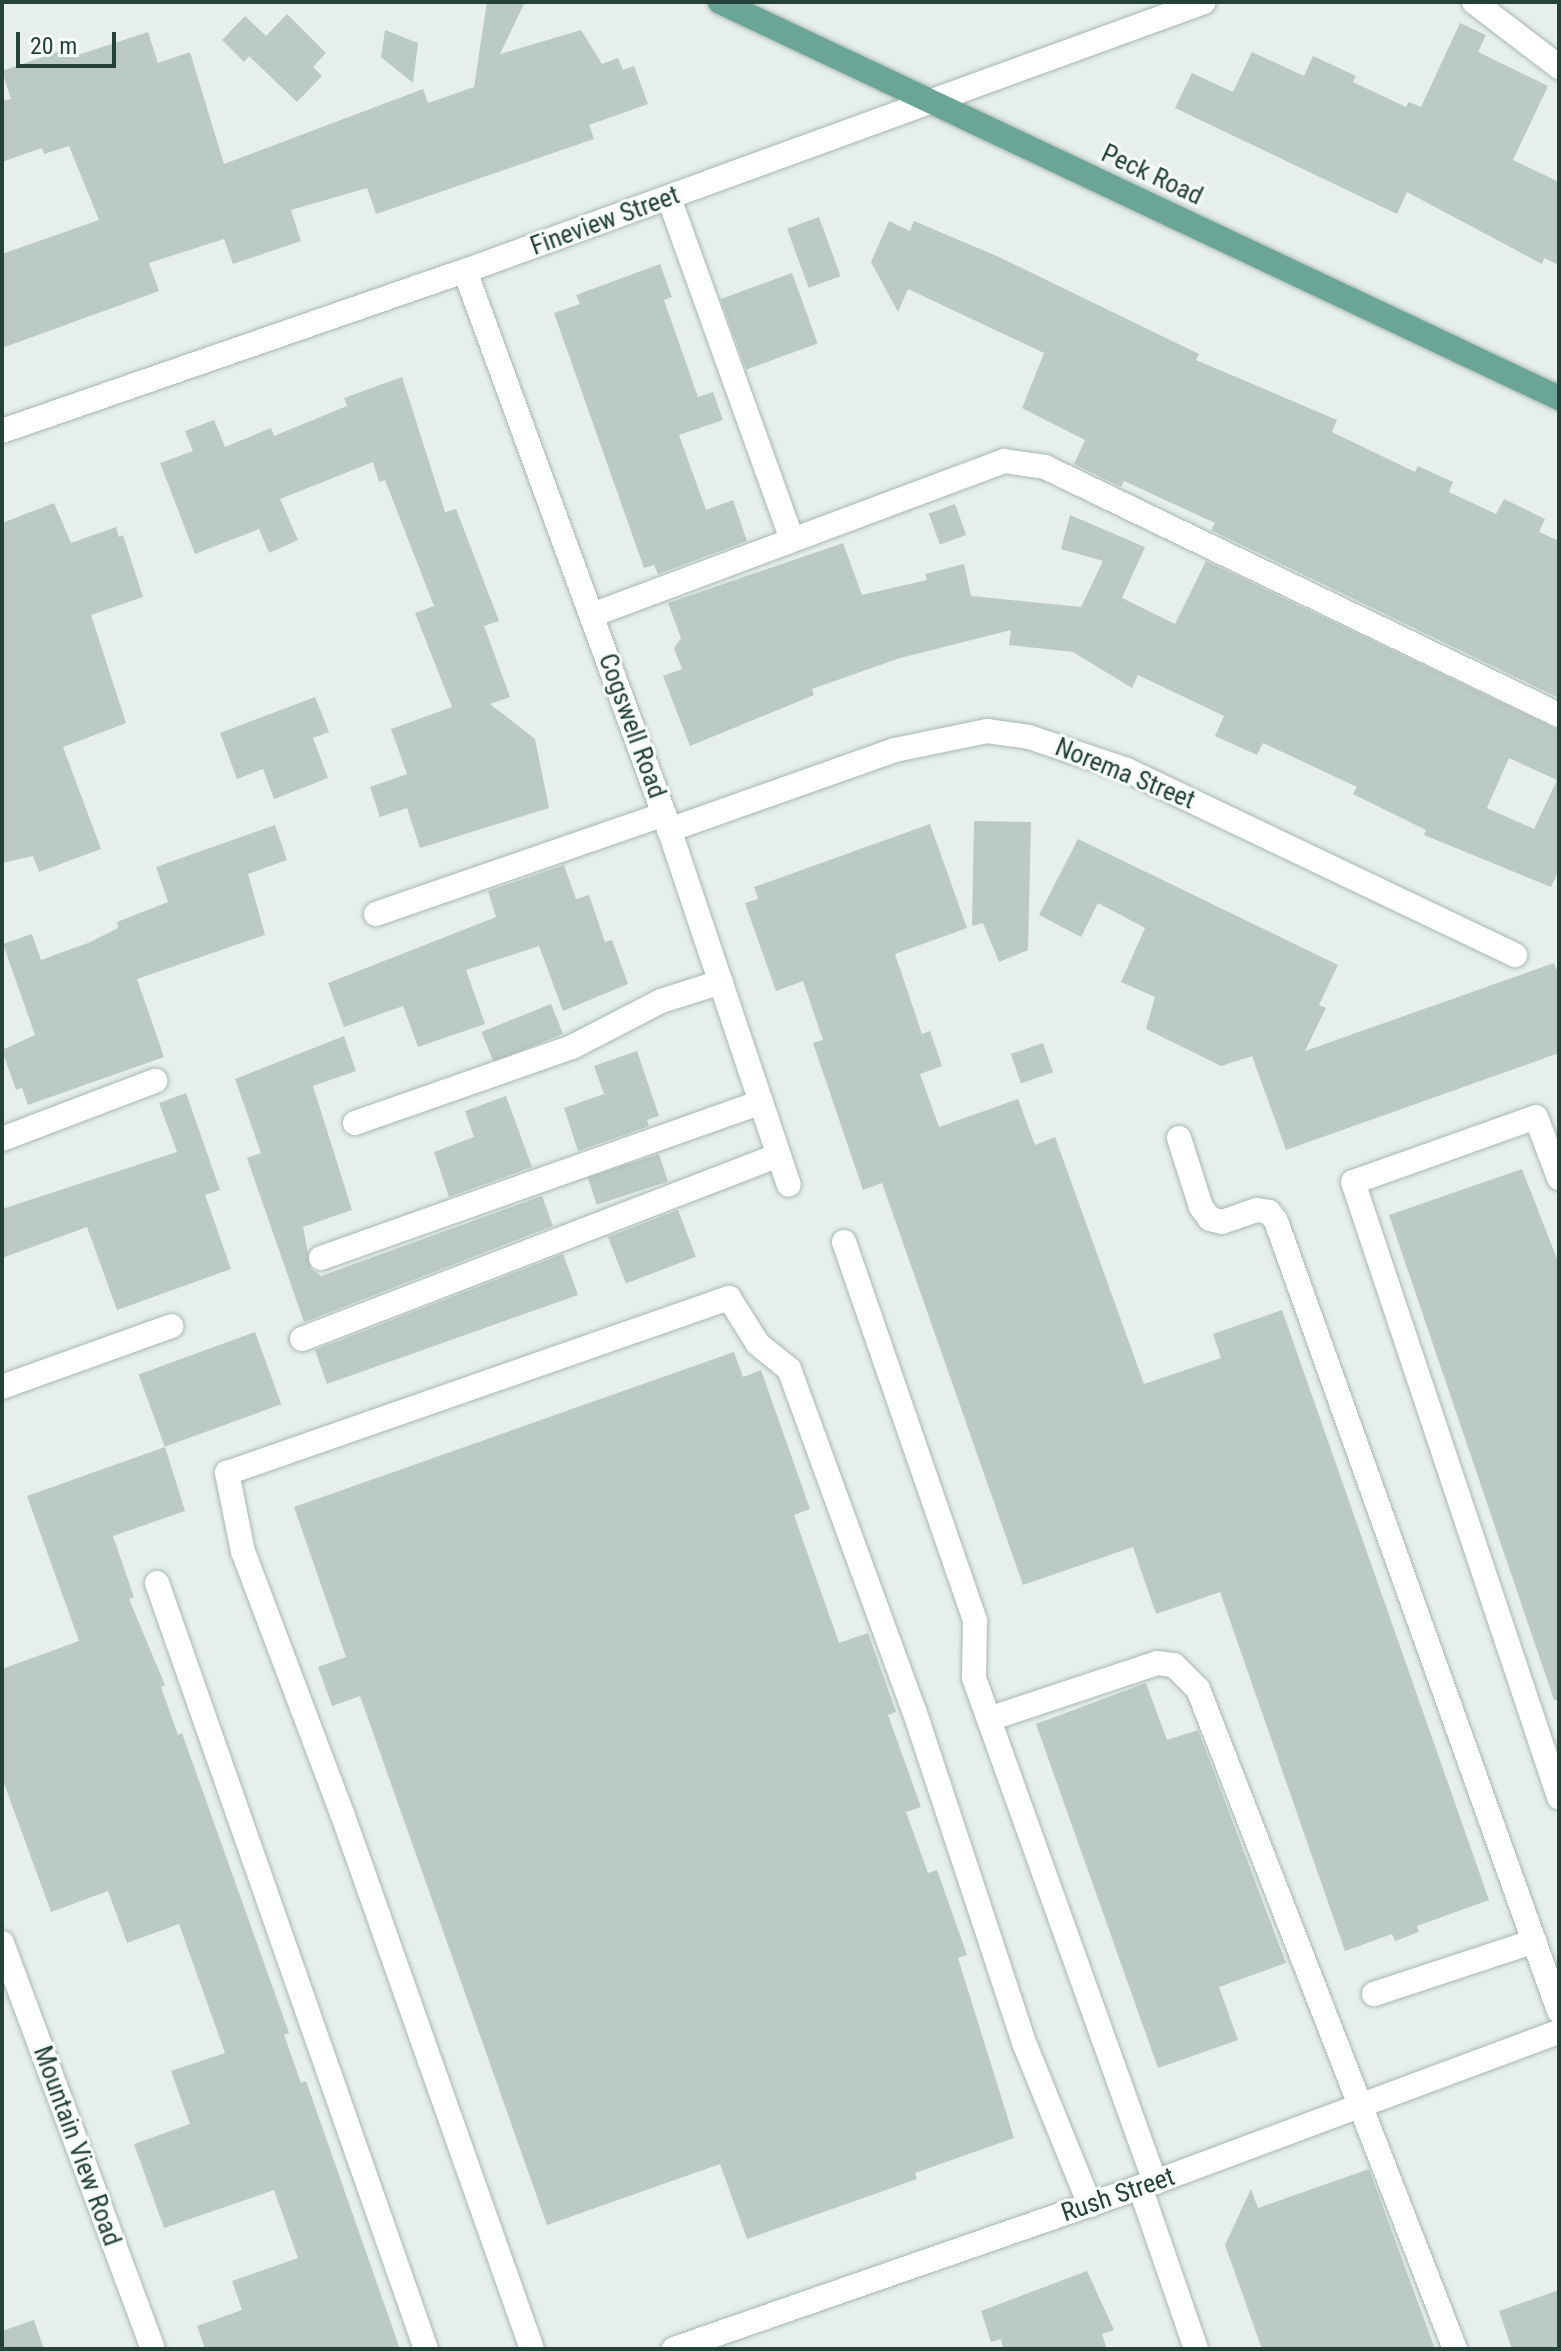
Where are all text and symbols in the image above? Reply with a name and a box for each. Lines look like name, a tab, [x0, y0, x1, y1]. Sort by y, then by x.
scale bar	[20, 16, 120, 66]
text: 20 m	[30, 32, 77, 60]
street label: Peck Road	[1096, 138, 1208, 212]
street label: Fineview Street	[526, 180, 684, 262]
street label: Cogswell Road	[591, 649, 673, 803]
street label: Norema Street	[1051, 732, 1199, 816]
street label: Mountain View Road	[26, 2042, 128, 2250]
street label: Rush Street	[1057, 2161, 1179, 2229]

